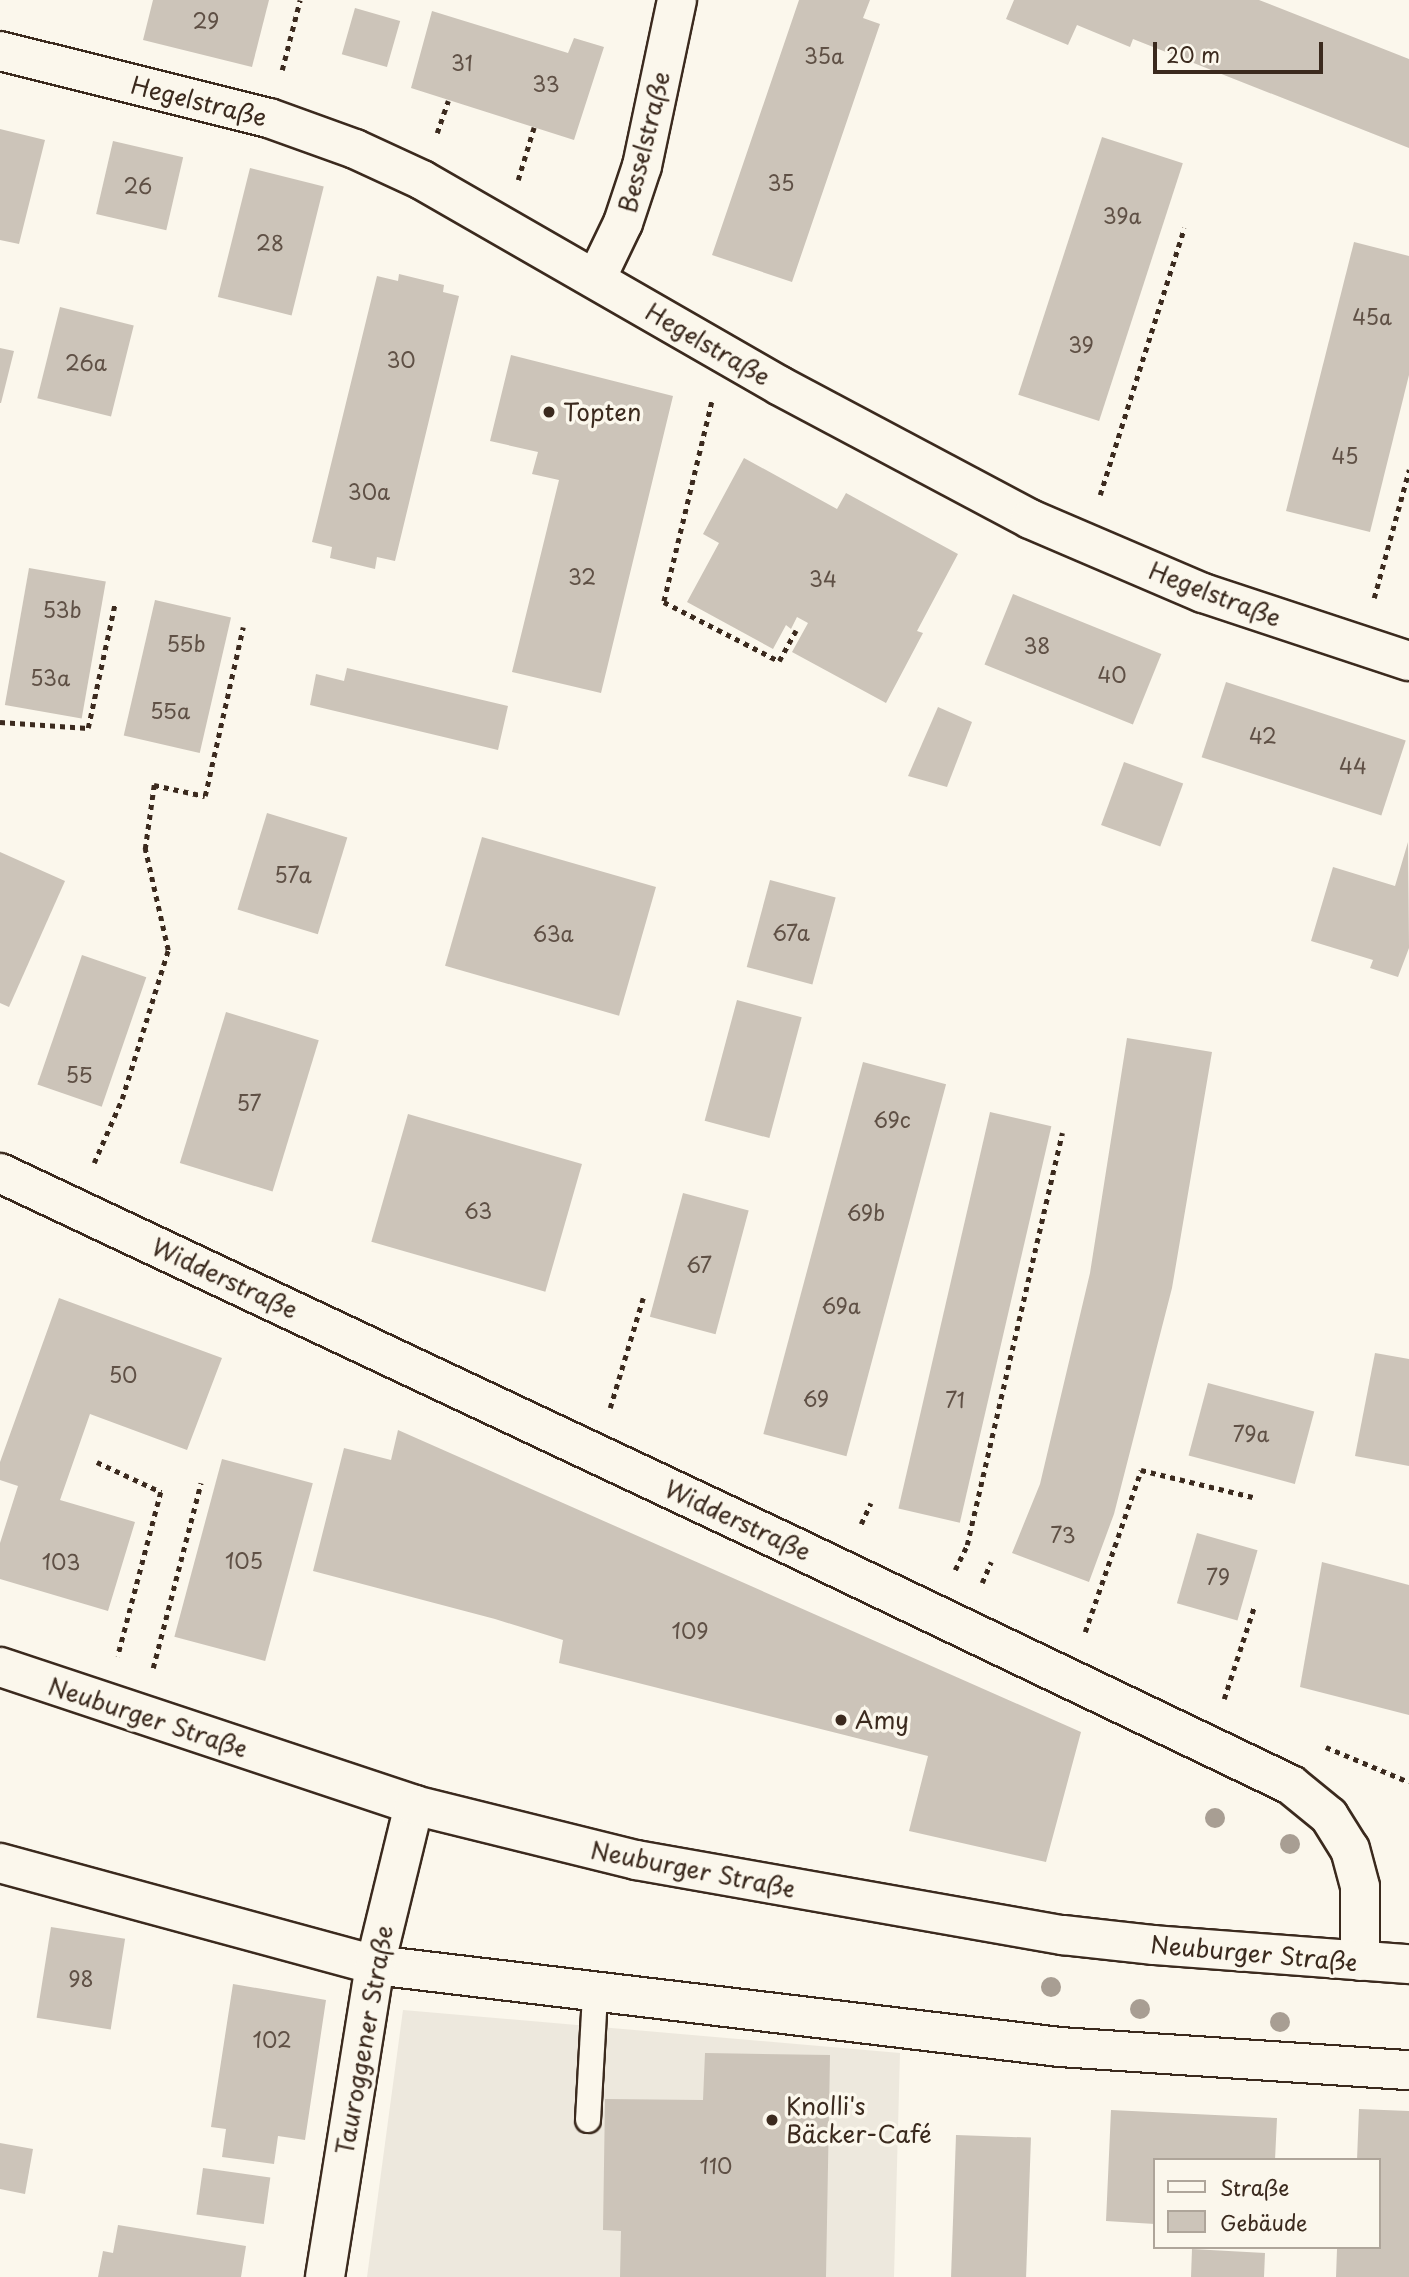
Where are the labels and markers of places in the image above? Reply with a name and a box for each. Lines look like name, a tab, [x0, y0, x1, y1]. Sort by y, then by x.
place label: Topten	[563, 398, 641, 426]
marker: Topten	[541, 404, 557, 420]
place label: Amy	[855, 1706, 909, 1734]
marker: Amy	[833, 1712, 849, 1728]
place label: Knolli's Bäcker-Café	[786, 2092, 932, 2148]
marker: Knolli's Bäcker-Café	[764, 2112, 780, 2128]

